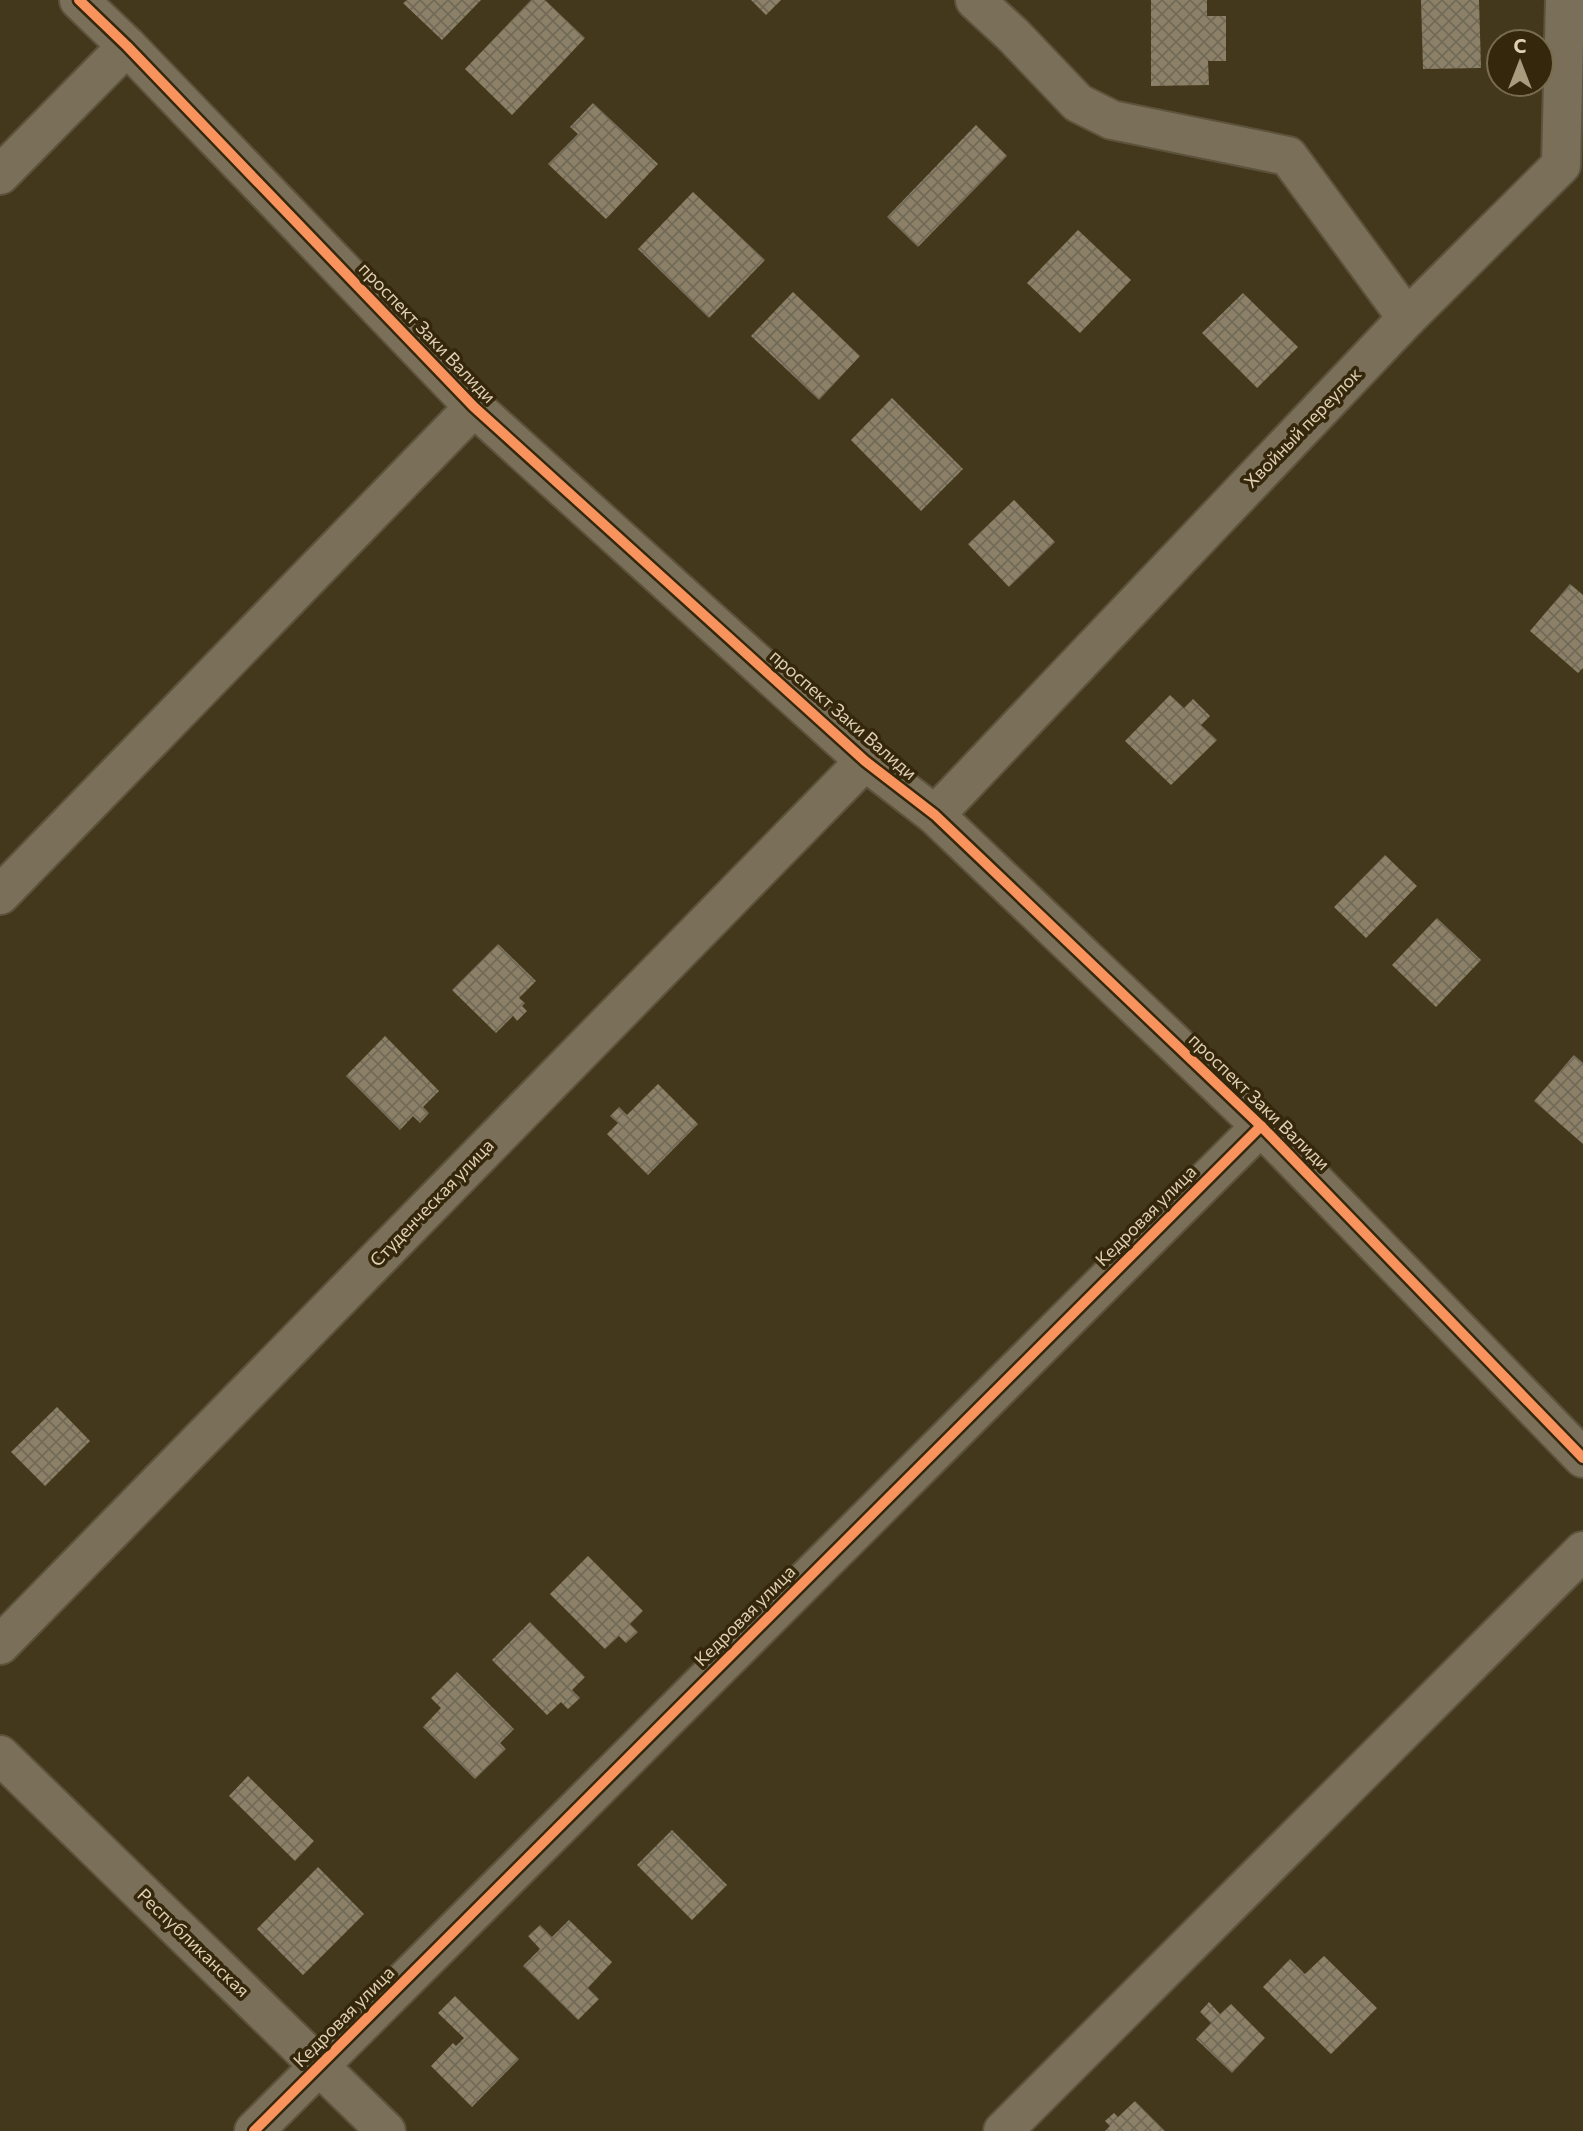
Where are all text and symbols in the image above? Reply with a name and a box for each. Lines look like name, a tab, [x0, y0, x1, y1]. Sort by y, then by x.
north arrow	[1485, 28, 1555, 98]
text: С	[1514, 34, 1527, 57]
street label: проспект Заки Валиди	[355, 257, 501, 407]
street label: Хвойный переулок	[1239, 362, 1366, 492]
street label: проспект Заки Валиди	[766, 644, 922, 784]
street label: проспект Заки Валиди	[1185, 1028, 1335, 1174]
street label: Студенческая улица	[365, 1134, 498, 1271]
street label: Кедровая улица	[1090, 1160, 1200, 1270]
street label: Кедровая улица	[689, 1560, 799, 1670]
street label: Республиканская	[133, 1883, 254, 2001]
street label: Кедровая улица	[288, 1961, 398, 2071]

